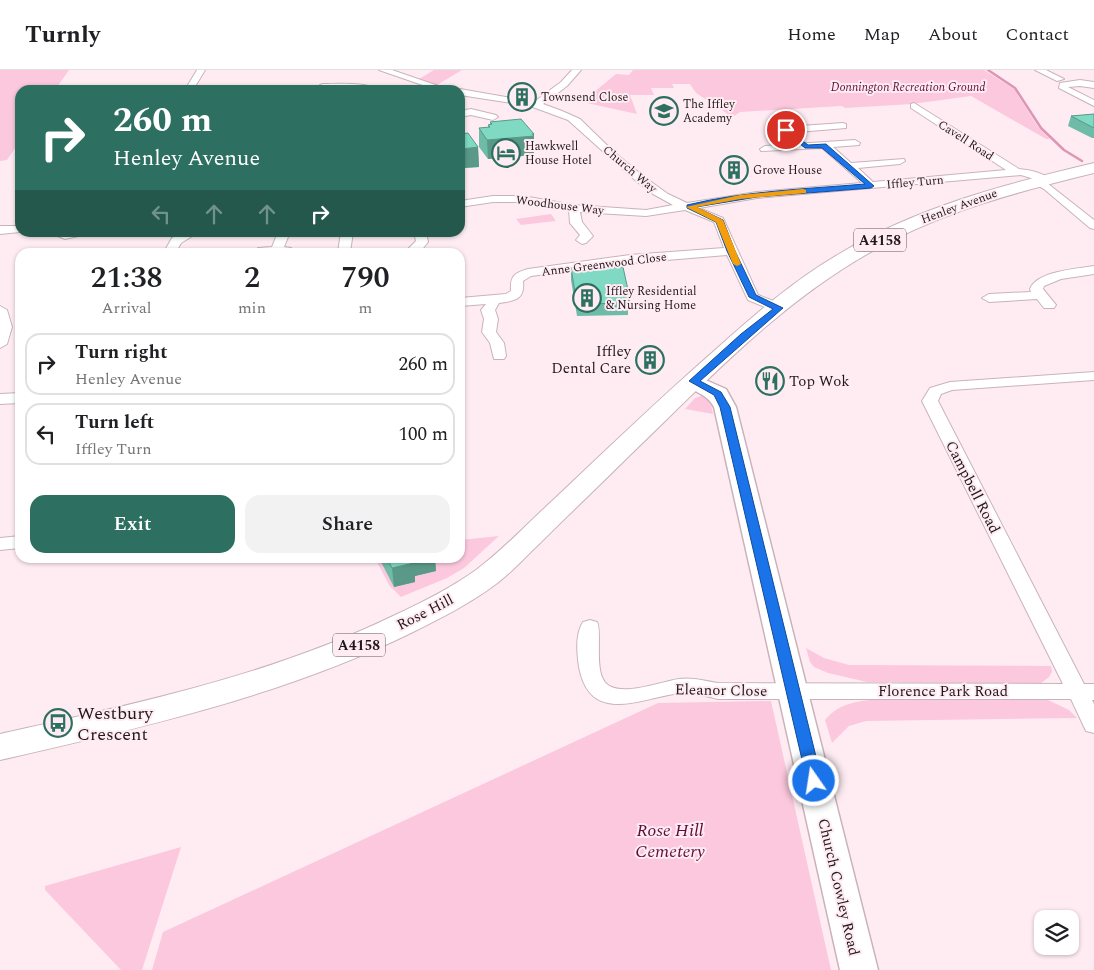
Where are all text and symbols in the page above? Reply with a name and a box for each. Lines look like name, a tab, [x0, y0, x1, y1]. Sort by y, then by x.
text: Turnly	[25, 17, 100, 53]
text: Home	[787, 21, 836, 48]
text: Map	[864, 21, 900, 48]
text: About	[928, 21, 978, 48]
text: Contact	[1006, 21, 1069, 48]
park label: Donnington Recreation Ground	[831, 78, 985, 97]
building icon: Townsend Close	[507, 82, 537, 112]
place label: Townsend Close	[541, 88, 629, 107]
text: 260 m	[113, 94, 212, 147]
place label: The Iffley Academy	[683, 95, 736, 128]
school or university icon: The Iffley Academy	[649, 96, 679, 126]
icon: right	[30, 105, 95, 170]
pin	[765, 109, 807, 151]
street label: Cavell Road	[934, 115, 998, 166]
icon: arrive	[772, 116, 800, 144]
place label: Hawkwell House Hotel	[525, 137, 592, 170]
hotel icon: Hawkwell House Hotel	[491, 138, 521, 168]
street label: Church Way	[598, 141, 662, 199]
text: Henley Avenue	[113, 142, 260, 175]
building icon: Grove House	[719, 155, 749, 185]
place label: Grove House	[753, 161, 822, 180]
street label: Iffley Turn	[886, 171, 944, 194]
street label: Henley Avenue	[918, 184, 1000, 229]
street label: Woodhouse Way	[515, 191, 606, 220]
icon: left	[147, 200, 175, 228]
icon: ahead	[200, 200, 228, 228]
icon: ahead	[253, 200, 281, 228]
icon: right	[306, 200, 334, 228]
road number: A4158	[854, 228, 906, 252]
street label: Anne Greenwood Close	[540, 247, 668, 282]
text: 21:38	[90, 255, 163, 301]
text: 2	[244, 255, 260, 301]
text: 790	[341, 255, 390, 301]
place label: Iffley Residential & Nursing Home	[606, 282, 697, 315]
building icon: Iffley Residential & Nursing Home	[572, 283, 602, 313]
text: Arrival	[102, 296, 151, 320]
text: min	[238, 296, 266, 320]
text: m	[359, 296, 372, 320]
text: Turn right	[75, 338, 168, 367]
place label: Iffley Dental Care	[551, 340, 632, 380]
building icon: Iffley Dental Care	[635, 345, 665, 375]
icon: right	[32, 350, 60, 378]
text: 260 m	[398, 350, 448, 379]
restaurant icon: Top Wok	[755, 366, 785, 396]
text: Henley Avenue	[75, 367, 182, 391]
place label: Top Wok	[789, 370, 850, 393]
text: Turn left	[75, 408, 154, 437]
icon: left	[32, 420, 60, 448]
text: 100 m	[398, 420, 448, 449]
text: Iffley Turn	[75, 437, 152, 461]
street label: Campbell Road	[939, 437, 1006, 538]
button: Exit	[30, 495, 235, 553]
button: Share	[245, 495, 450, 553]
street label: Rose Hill	[393, 588, 458, 637]
road number: A4158	[333, 634, 385, 656]
street label: Eleanor Close	[675, 678, 767, 703]
street label: Florence Park Road	[878, 680, 1008, 703]
place label: Westbury Crescent	[77, 700, 154, 748]
bus stop icon: Westbury Crescent	[43, 708, 73, 738]
position arrow	[787, 754, 839, 806]
street label: Church Cowley Road	[812, 816, 866, 958]
park label: Rose Hill Cemetery	[635, 817, 705, 865]
map controls	[1034, 910, 1079, 955]
button: layers	[1034, 910, 1079, 955]

